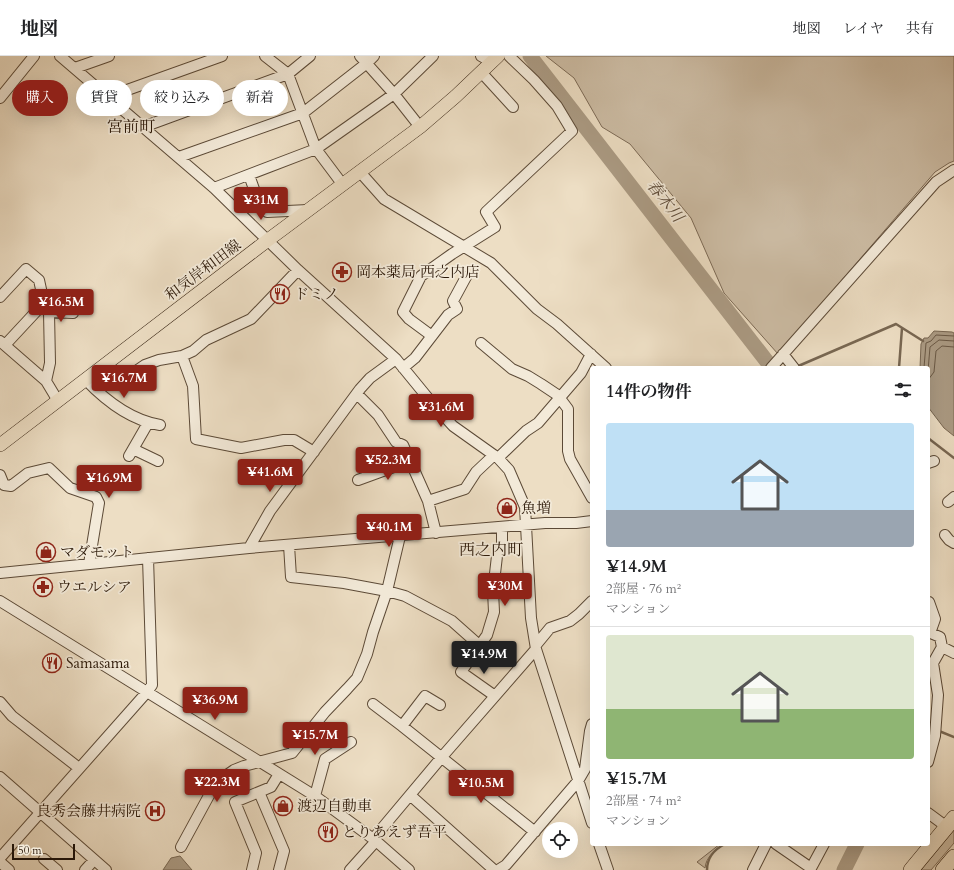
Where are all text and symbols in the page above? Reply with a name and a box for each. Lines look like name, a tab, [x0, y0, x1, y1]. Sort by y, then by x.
text: 地図	[20, 16, 58, 42]
text: 地図	[793, 19, 821, 38]
text: レイヤ	[843, 19, 884, 38]
text: 共有	[906, 19, 934, 38]
chip: 購入	[12, 80, 68, 116]
chip: 賃貸	[76, 80, 132, 116]
chip: 絞り込み	[140, 80, 224, 116]
chip: 新着	[232, 80, 288, 116]
district label: 宮前町	[107, 116, 155, 138]
water label: 春木川	[642, 175, 690, 228]
pin: ¥31M	[237, 187, 285, 221]
text: ¥31M	[243, 191, 279, 209]
street label: 和気岸和田線	[161, 235, 245, 305]
pharmacy icon: 岡本薬局 西之内店	[331, 261, 353, 283]
place label: 岡本薬局 西之内店	[356, 262, 480, 282]
restaurant icon: ドミノ	[269, 283, 291, 305]
place label: ドミノ	[294, 284, 339, 304]
pin: ¥16.5M	[28, 289, 94, 323]
text: ¥16.5M	[38, 293, 84, 311]
pin: ¥16.7M	[91, 365, 157, 399]
text: ¥16.7M	[101, 369, 147, 387]
icon: filters	[892, 379, 914, 401]
text: 14件の物件	[606, 380, 691, 403]
pin: ¥31.6M	[408, 394, 474, 428]
text: ¥31.6M	[418, 398, 464, 416]
pin: ¥52.3M	[355, 447, 421, 481]
icon: home	[724, 449, 796, 521]
text: ¥52.3M	[365, 451, 411, 469]
pin: ¥41.6M	[237, 459, 303, 493]
text: ¥41.6M	[247, 463, 293, 481]
pin: ¥16.9M	[76, 465, 142, 499]
text: ¥16.9M	[86, 469, 132, 487]
shop icon: 魚増	[496, 497, 518, 519]
place label: 魚増	[521, 498, 551, 518]
pin: ¥40.1M	[356, 514, 422, 548]
text: ¥40.1M	[366, 518, 412, 536]
district label: 西之内町	[459, 539, 523, 561]
shop icon: マダモット	[35, 541, 57, 563]
place label: マダモット	[60, 542, 135, 562]
text: ¥14.9M	[606, 555, 667, 578]
pin: ¥30M	[481, 573, 529, 607]
pharmacy icon: ウエルシア	[32, 576, 54, 598]
place label: ウエルシア	[57, 577, 132, 597]
text: ¥30M	[487, 577, 523, 595]
text: 2部屋 · 76 m²	[606, 580, 681, 598]
text: マンション	[606, 600, 670, 618]
pin: ¥14.9M	[451, 641, 517, 675]
text: ¥14.9M	[461, 645, 507, 663]
restaurant icon: Samasama	[41, 652, 63, 674]
place label: Samasama	[66, 653, 130, 673]
icon: home	[724, 661, 796, 733]
pin: ¥36.9M	[182, 687, 248, 721]
text: ¥36.9M	[192, 691, 238, 709]
pin: ¥15.7M	[282, 722, 348, 756]
text: ¥15.7M	[292, 726, 338, 744]
text: ¥15.7M	[606, 767, 667, 790]
pin: ¥22.3M	[184, 769, 250, 803]
pin: ¥10.5M	[448, 770, 514, 804]
text: ¥22.3M	[194, 773, 240, 791]
text: ¥10.5M	[458, 774, 504, 792]
text: 2部屋 · 74 m²	[606, 792, 681, 810]
shop icon: 渡辺自動車	[272, 795, 294, 817]
place label: 渡辺自動車	[297, 796, 372, 816]
hospital icon: 良秀会藤井病院	[144, 800, 166, 822]
place label: 良秀会藤井病院	[36, 801, 141, 821]
text: マンション	[606, 812, 670, 830]
restaurant icon: とりあえず吾平	[317, 821, 339, 843]
place label: とりあえず吾平	[342, 822, 447, 842]
map controls	[542, 822, 578, 858]
button: locate	[542, 822, 578, 858]
scale bar	[12, 842, 75, 861]
text: 50 m	[18, 843, 42, 858]

